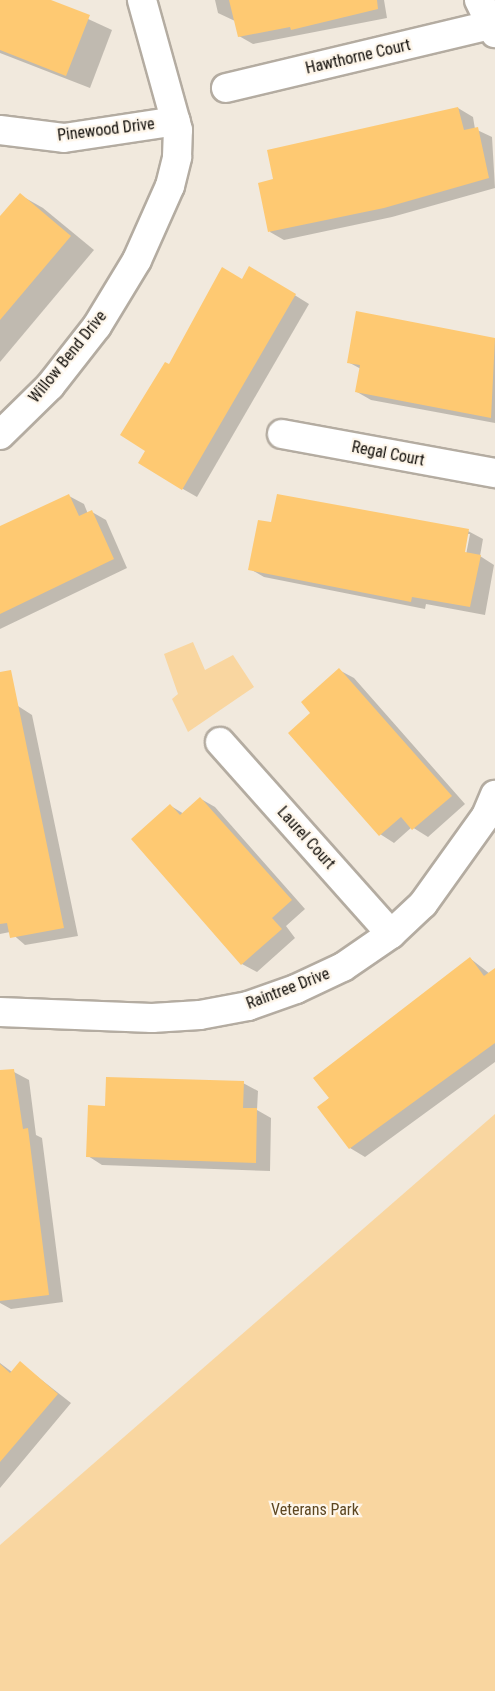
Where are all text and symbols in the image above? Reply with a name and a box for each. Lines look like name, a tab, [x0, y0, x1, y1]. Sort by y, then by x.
street label: Hawthorne Court	[304, 36, 412, 78]
street label: Pinewood Drive	[56, 115, 156, 145]
street label: Willow Bend Drive	[25, 307, 111, 407]
street label: Regal Court	[350, 438, 426, 470]
street label: Laurel Court	[273, 803, 339, 873]
street label: Raintree Drive	[244, 964, 332, 1014]
park label: Veterans Park	[271, 1500, 359, 1520]

